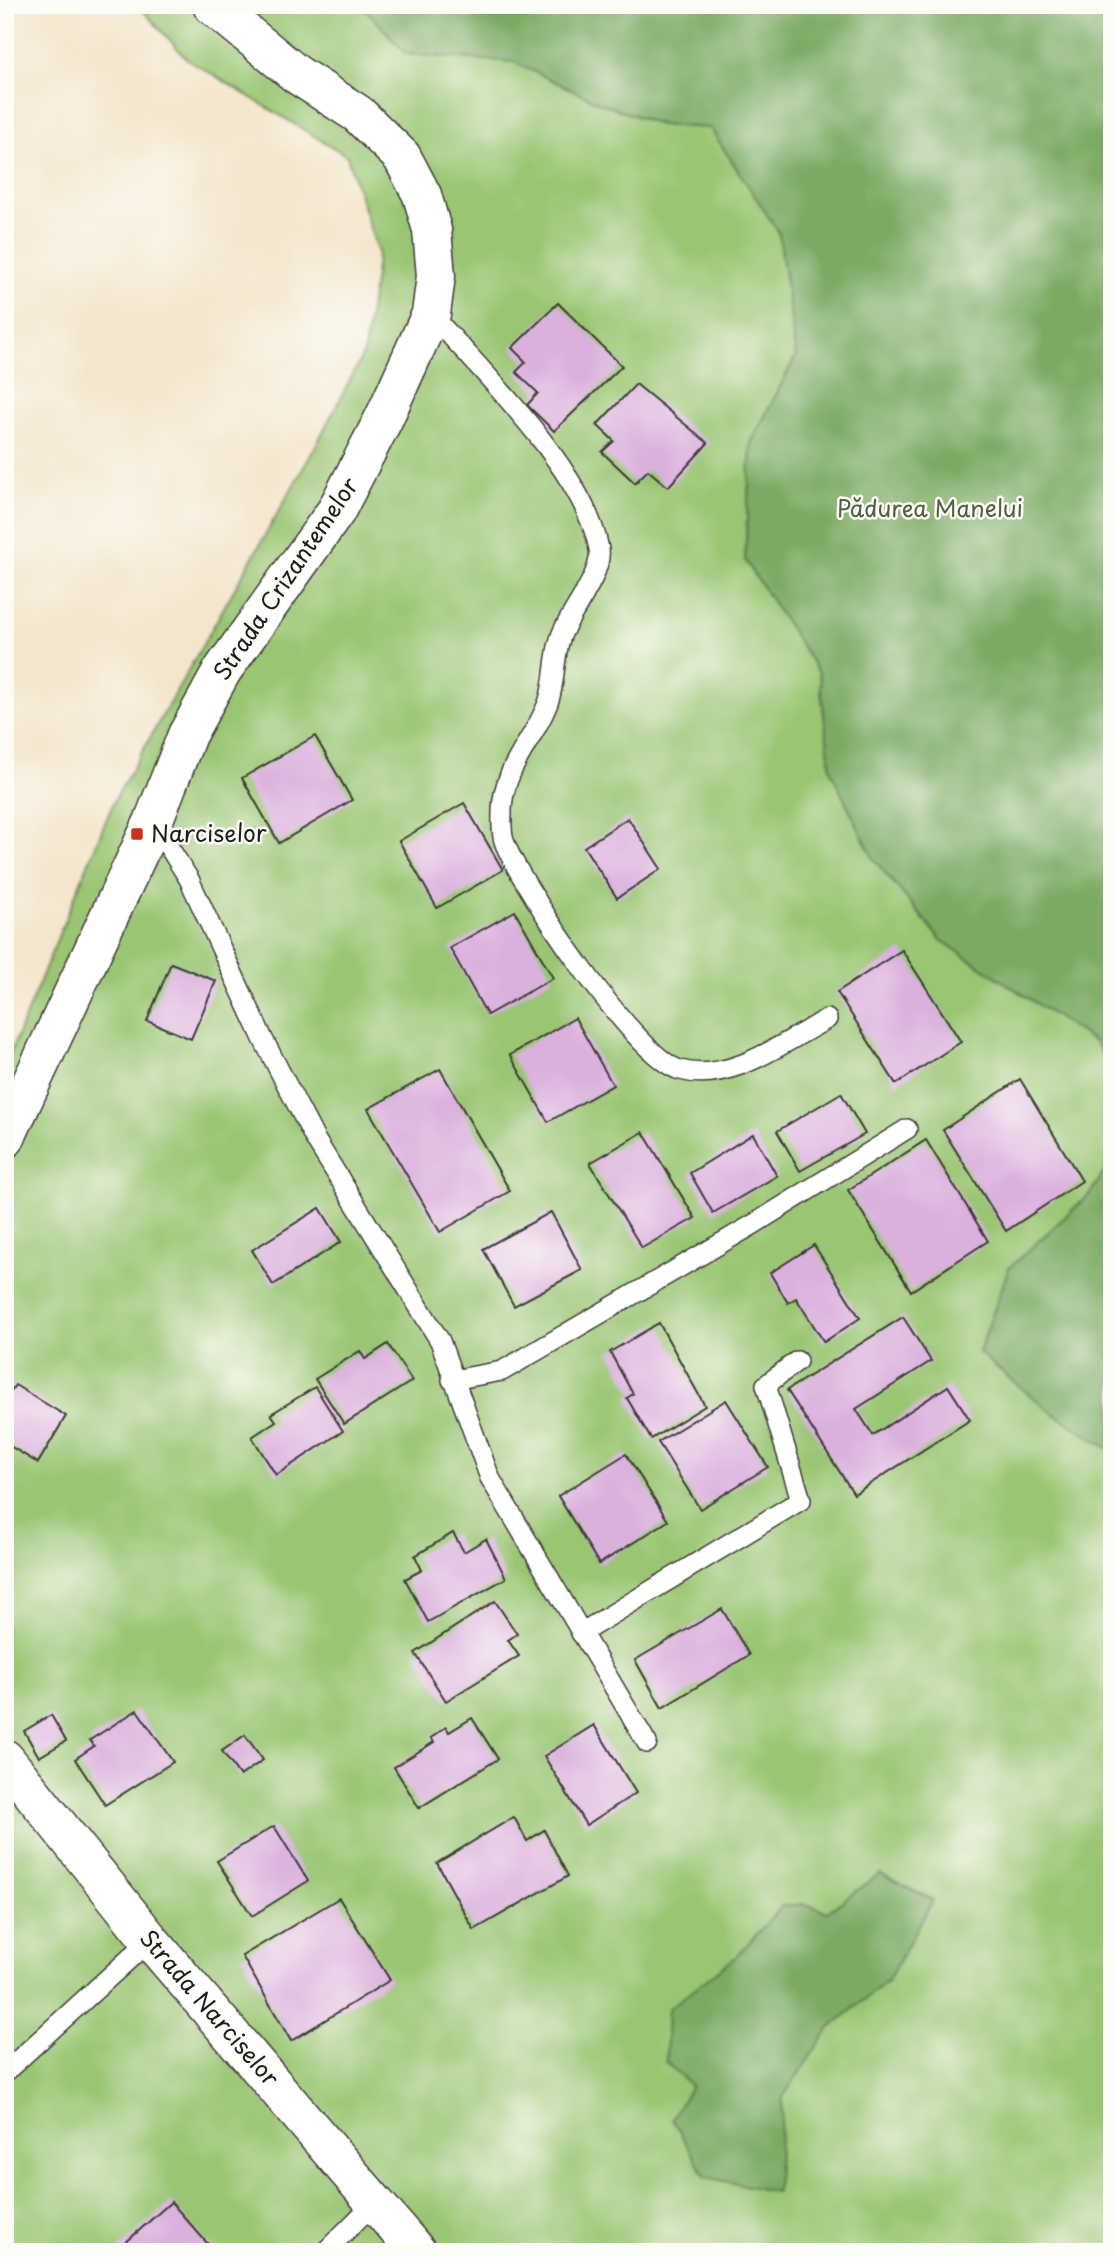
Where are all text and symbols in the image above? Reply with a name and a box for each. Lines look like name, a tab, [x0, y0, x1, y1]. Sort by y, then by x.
street label: Strada Crizantemelor	[204, 469, 366, 687]
park label: Pădurea Manelui	[837, 490, 1023, 525]
place label: Narciselor	[151, 815, 267, 850]
marker: Narciselor	[129, 826, 145, 842]
street label: Strada Narciselor	[132, 1921, 288, 2093]

